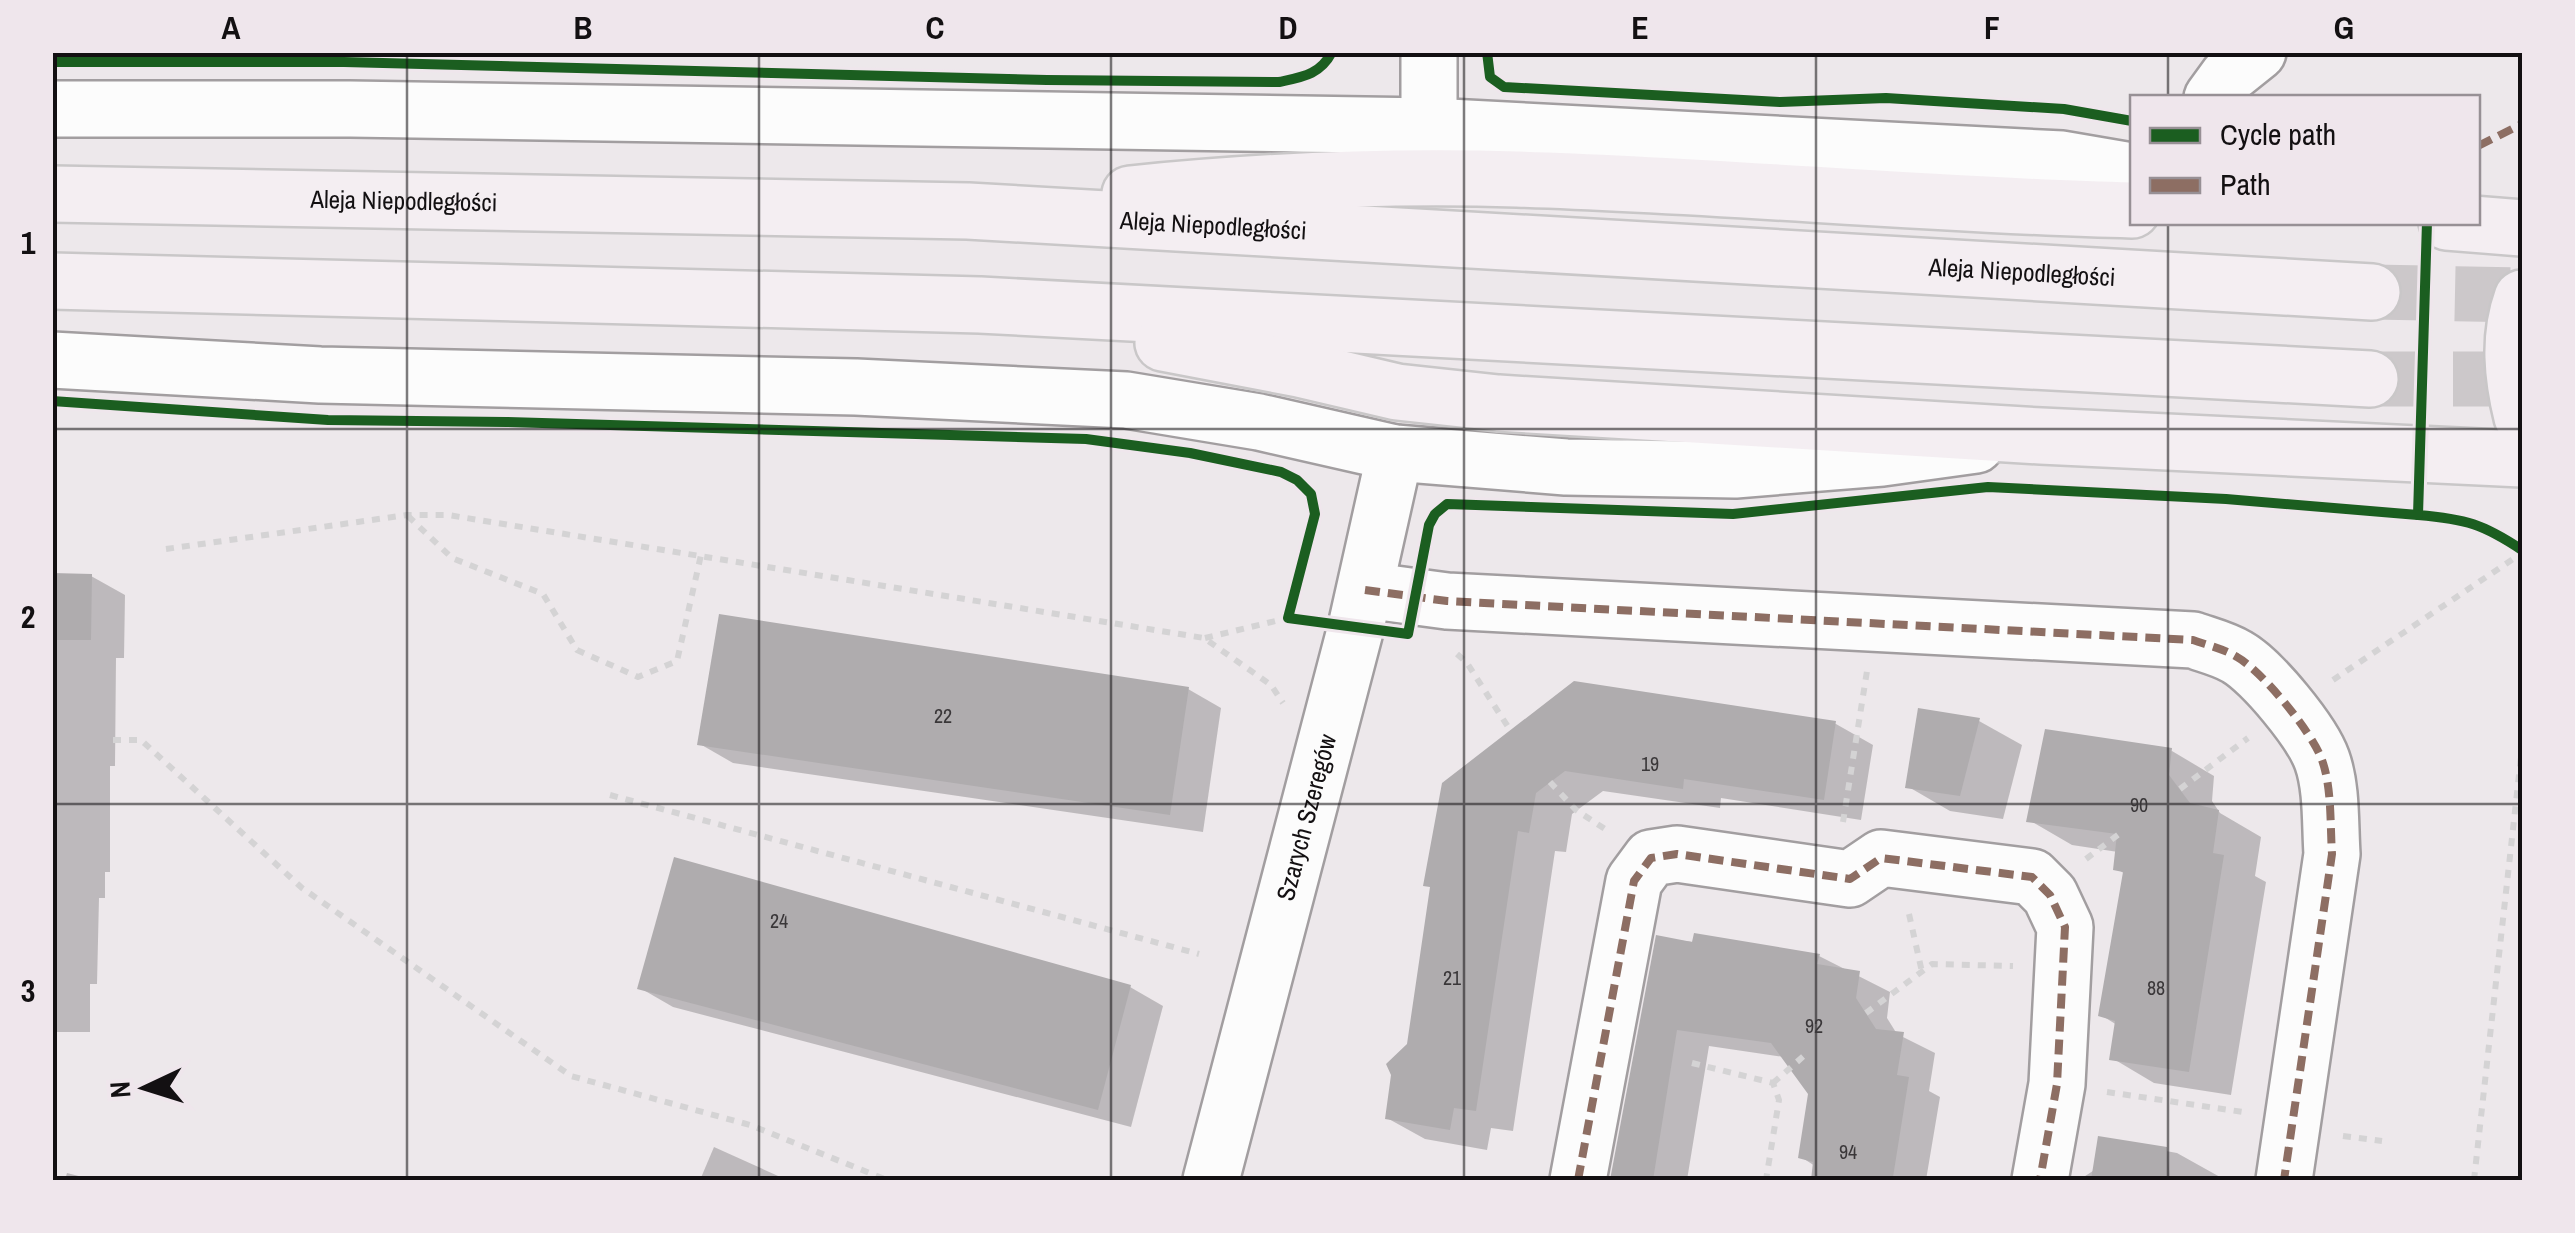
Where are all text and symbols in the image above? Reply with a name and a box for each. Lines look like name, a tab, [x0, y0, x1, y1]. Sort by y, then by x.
text: A	[222, 6, 241, 49]
text: B	[574, 6, 592, 49]
text: C	[926, 6, 944, 49]
text: D	[1279, 6, 1297, 49]
text: E	[1631, 6, 1649, 49]
text: F	[1984, 6, 2000, 49]
text: G	[2334, 6, 2354, 49]
legend	[2130, 95, 2480, 225]
text: Cycle path	[2220, 114, 2336, 154]
text: Path	[2220, 164, 2271, 204]
street label: Aleja Niepodległości	[309, 182, 498, 219]
street label: Aleja Niepodległości	[1118, 203, 1308, 248]
text: 1	[21, 221, 36, 264]
street label: Aleja Niepodległości	[1927, 249, 2116, 294]
text: 2	[21, 595, 35, 638]
house number: 22	[934, 702, 952, 729]
street label: Szarych Szeregów	[1268, 730, 1344, 904]
house number: 19	[1641, 750, 1659, 777]
house number: 90	[2130, 791, 2148, 818]
house number: 24	[770, 907, 788, 934]
house number: 21	[1443, 964, 1461, 991]
text: 3	[21, 969, 35, 1012]
house number: 88	[2147, 974, 2165, 1001]
house number: 92	[1805, 1012, 1823, 1039]
north arrow	[95, 1038, 195, 1138]
text: N	[101, 1080, 140, 1099]
house number: 94	[1839, 1138, 1857, 1165]

